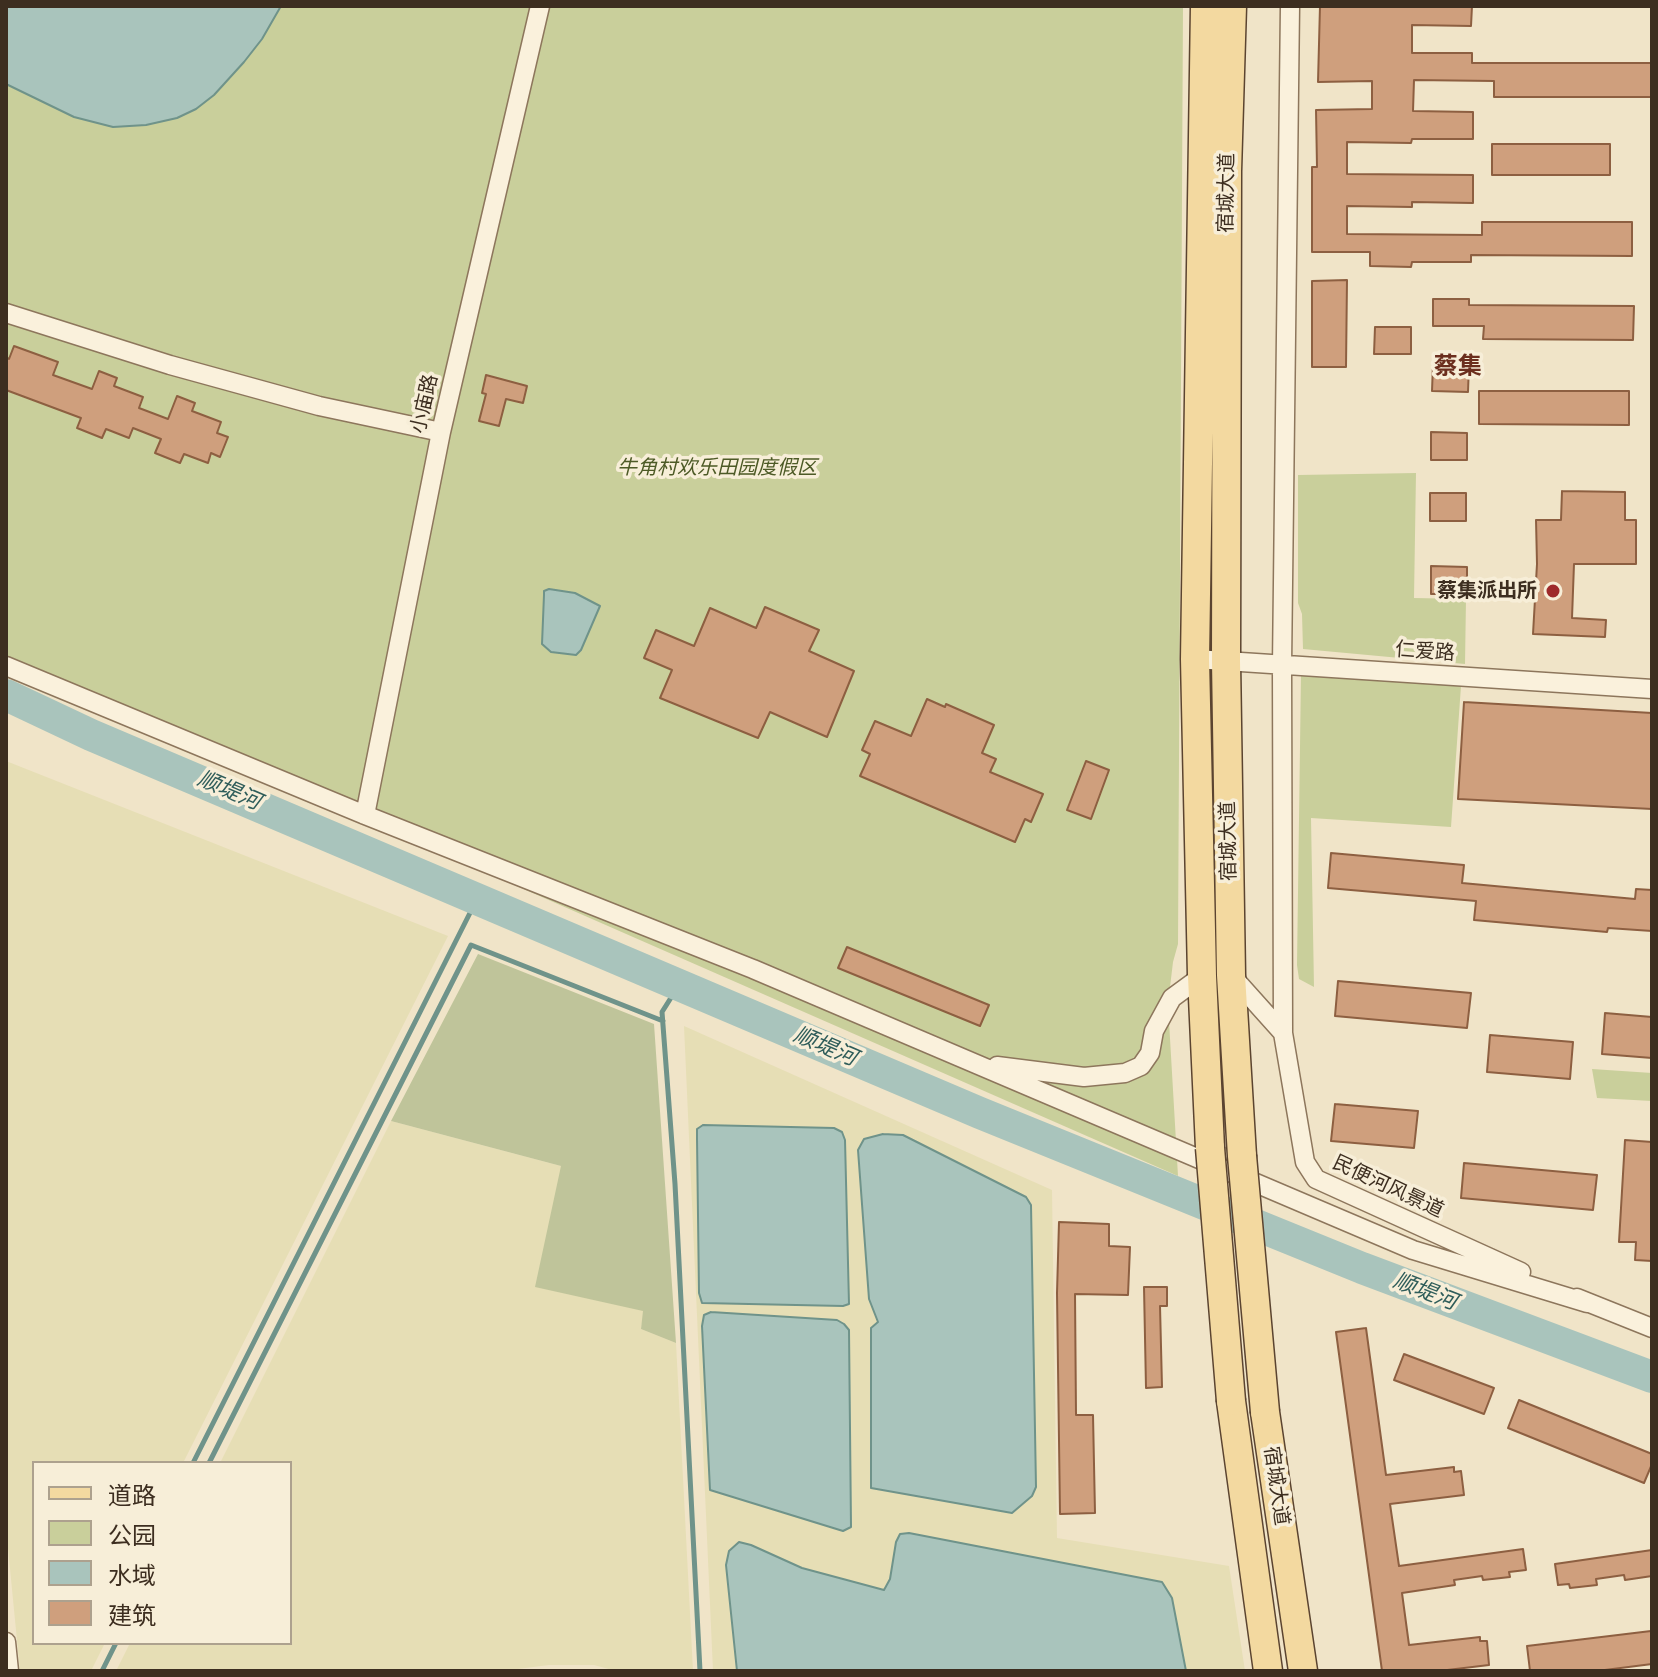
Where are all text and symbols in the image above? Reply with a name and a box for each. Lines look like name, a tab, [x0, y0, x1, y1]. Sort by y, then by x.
street label: 宿城大道	[1214, 153, 1240, 233]
district label: 蔡集	[1434, 353, 1482, 381]
street label: 小庙路	[407, 372, 443, 436]
park label: 牛角村欢乐田园度假区	[617, 456, 817, 480]
place label: 蔡集派出所	[1437, 579, 1537, 603]
marker: 蔡集派出所	[1544, 582, 1562, 600]
street label: 仁爱路	[1394, 638, 1456, 666]
water label: 顺堤河	[193, 766, 265, 816]
street label: 宿城大道	[1216, 801, 1242, 881]
water label: 顺堤河	[789, 1022, 861, 1072]
street label: 民便河风景道	[1329, 1151, 1447, 1223]
water label: 顺堤河	[1389, 1268, 1461, 1316]
street label: 宿城大道	[1259, 1445, 1293, 1527]
legend	[32, 1461, 292, 1645]
text: 道路	[108, 1481, 156, 1510]
text: 公园	[108, 1521, 156, 1550]
text: 水域	[108, 1561, 156, 1590]
text: 建筑	[108, 1601, 156, 1630]

